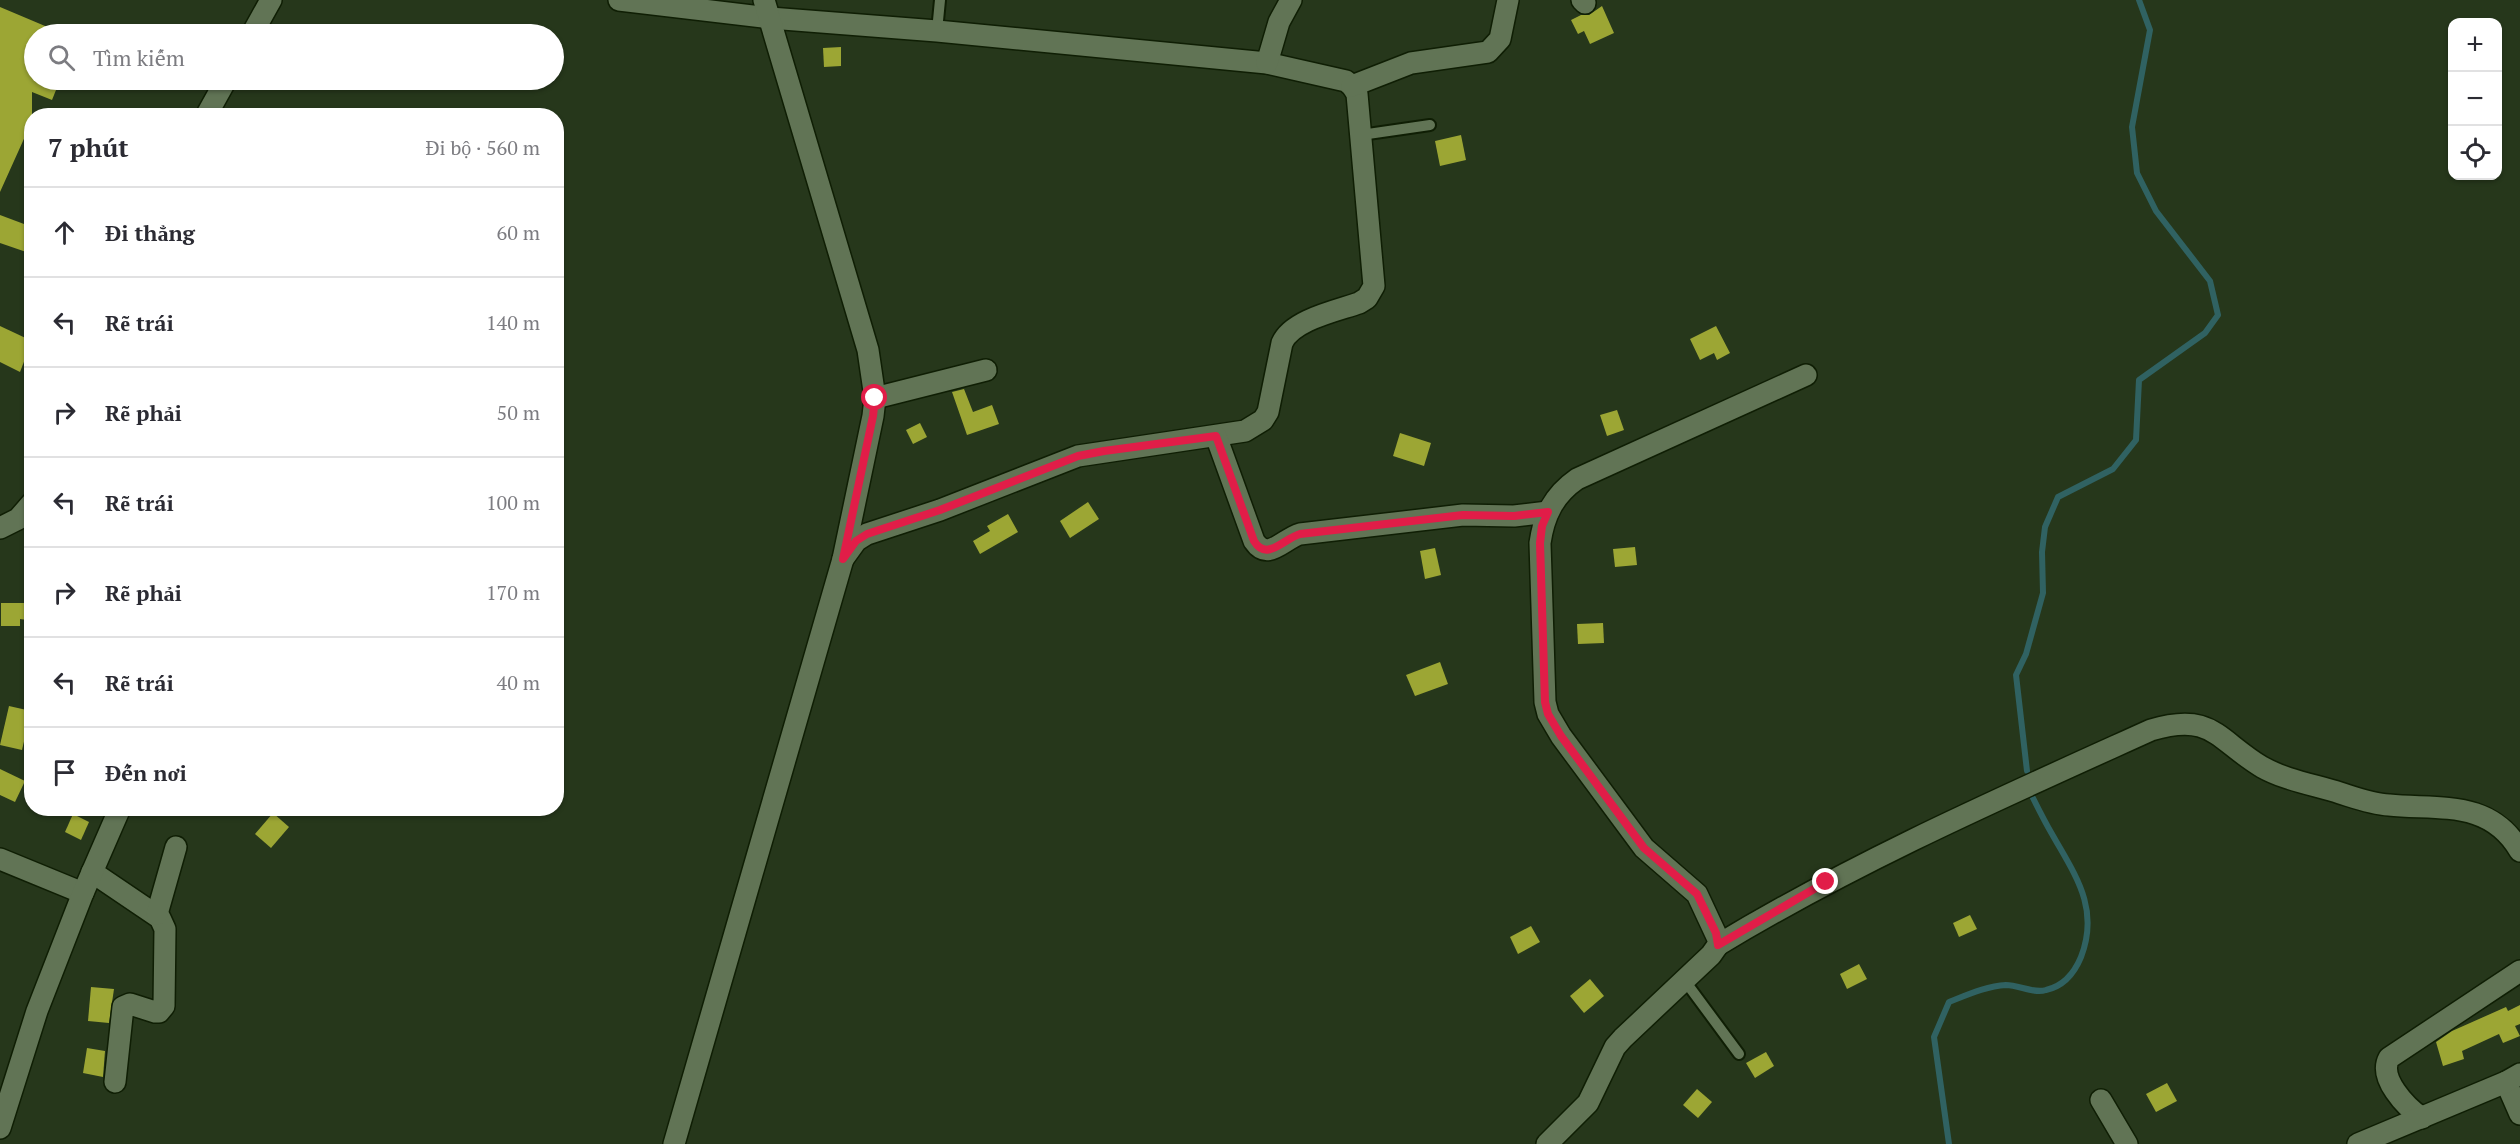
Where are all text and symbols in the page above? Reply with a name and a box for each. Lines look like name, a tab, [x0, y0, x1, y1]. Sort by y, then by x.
map controls	[2448, 18, 2502, 180]
button: +	[2448, 18, 2502, 72]
search box	[24, 24, 564, 90]
icon: search	[45, 41, 78, 74]
text: Tìm kiếm	[93, 43, 185, 72]
button: −	[2448, 72, 2502, 126]
button: locate	[2448, 126, 2502, 180]
text: 7 phút	[48, 130, 129, 164]
text: Đi bộ · 560 m	[425, 134, 540, 161]
icon: ahead	[48, 216, 81, 249]
text: Đi thẳng	[105, 218, 195, 247]
text: 60 m	[497, 219, 540, 246]
icon: left	[48, 306, 81, 339]
text: Rẽ trái	[105, 308, 174, 337]
text: 140 m	[486, 309, 540, 336]
route start	[861, 384, 887, 410]
icon: right	[48, 396, 81, 429]
text: Rẽ phải	[105, 398, 182, 427]
text: 50 m	[497, 399, 540, 426]
icon: left	[48, 486, 81, 519]
text: Rẽ trái	[105, 488, 174, 517]
text: 100 m	[486, 489, 540, 516]
icon: right	[48, 576, 81, 609]
text: Rẽ phải	[105, 578, 182, 607]
text: 170 m	[486, 579, 540, 606]
icon: left	[48, 666, 81, 699]
text: Rẽ trái	[105, 668, 174, 697]
text: 40 m	[497, 669, 540, 696]
icon: arrive	[48, 756, 81, 789]
text: Đến nơi	[105, 758, 187, 787]
route end	[1812, 868, 1838, 894]

